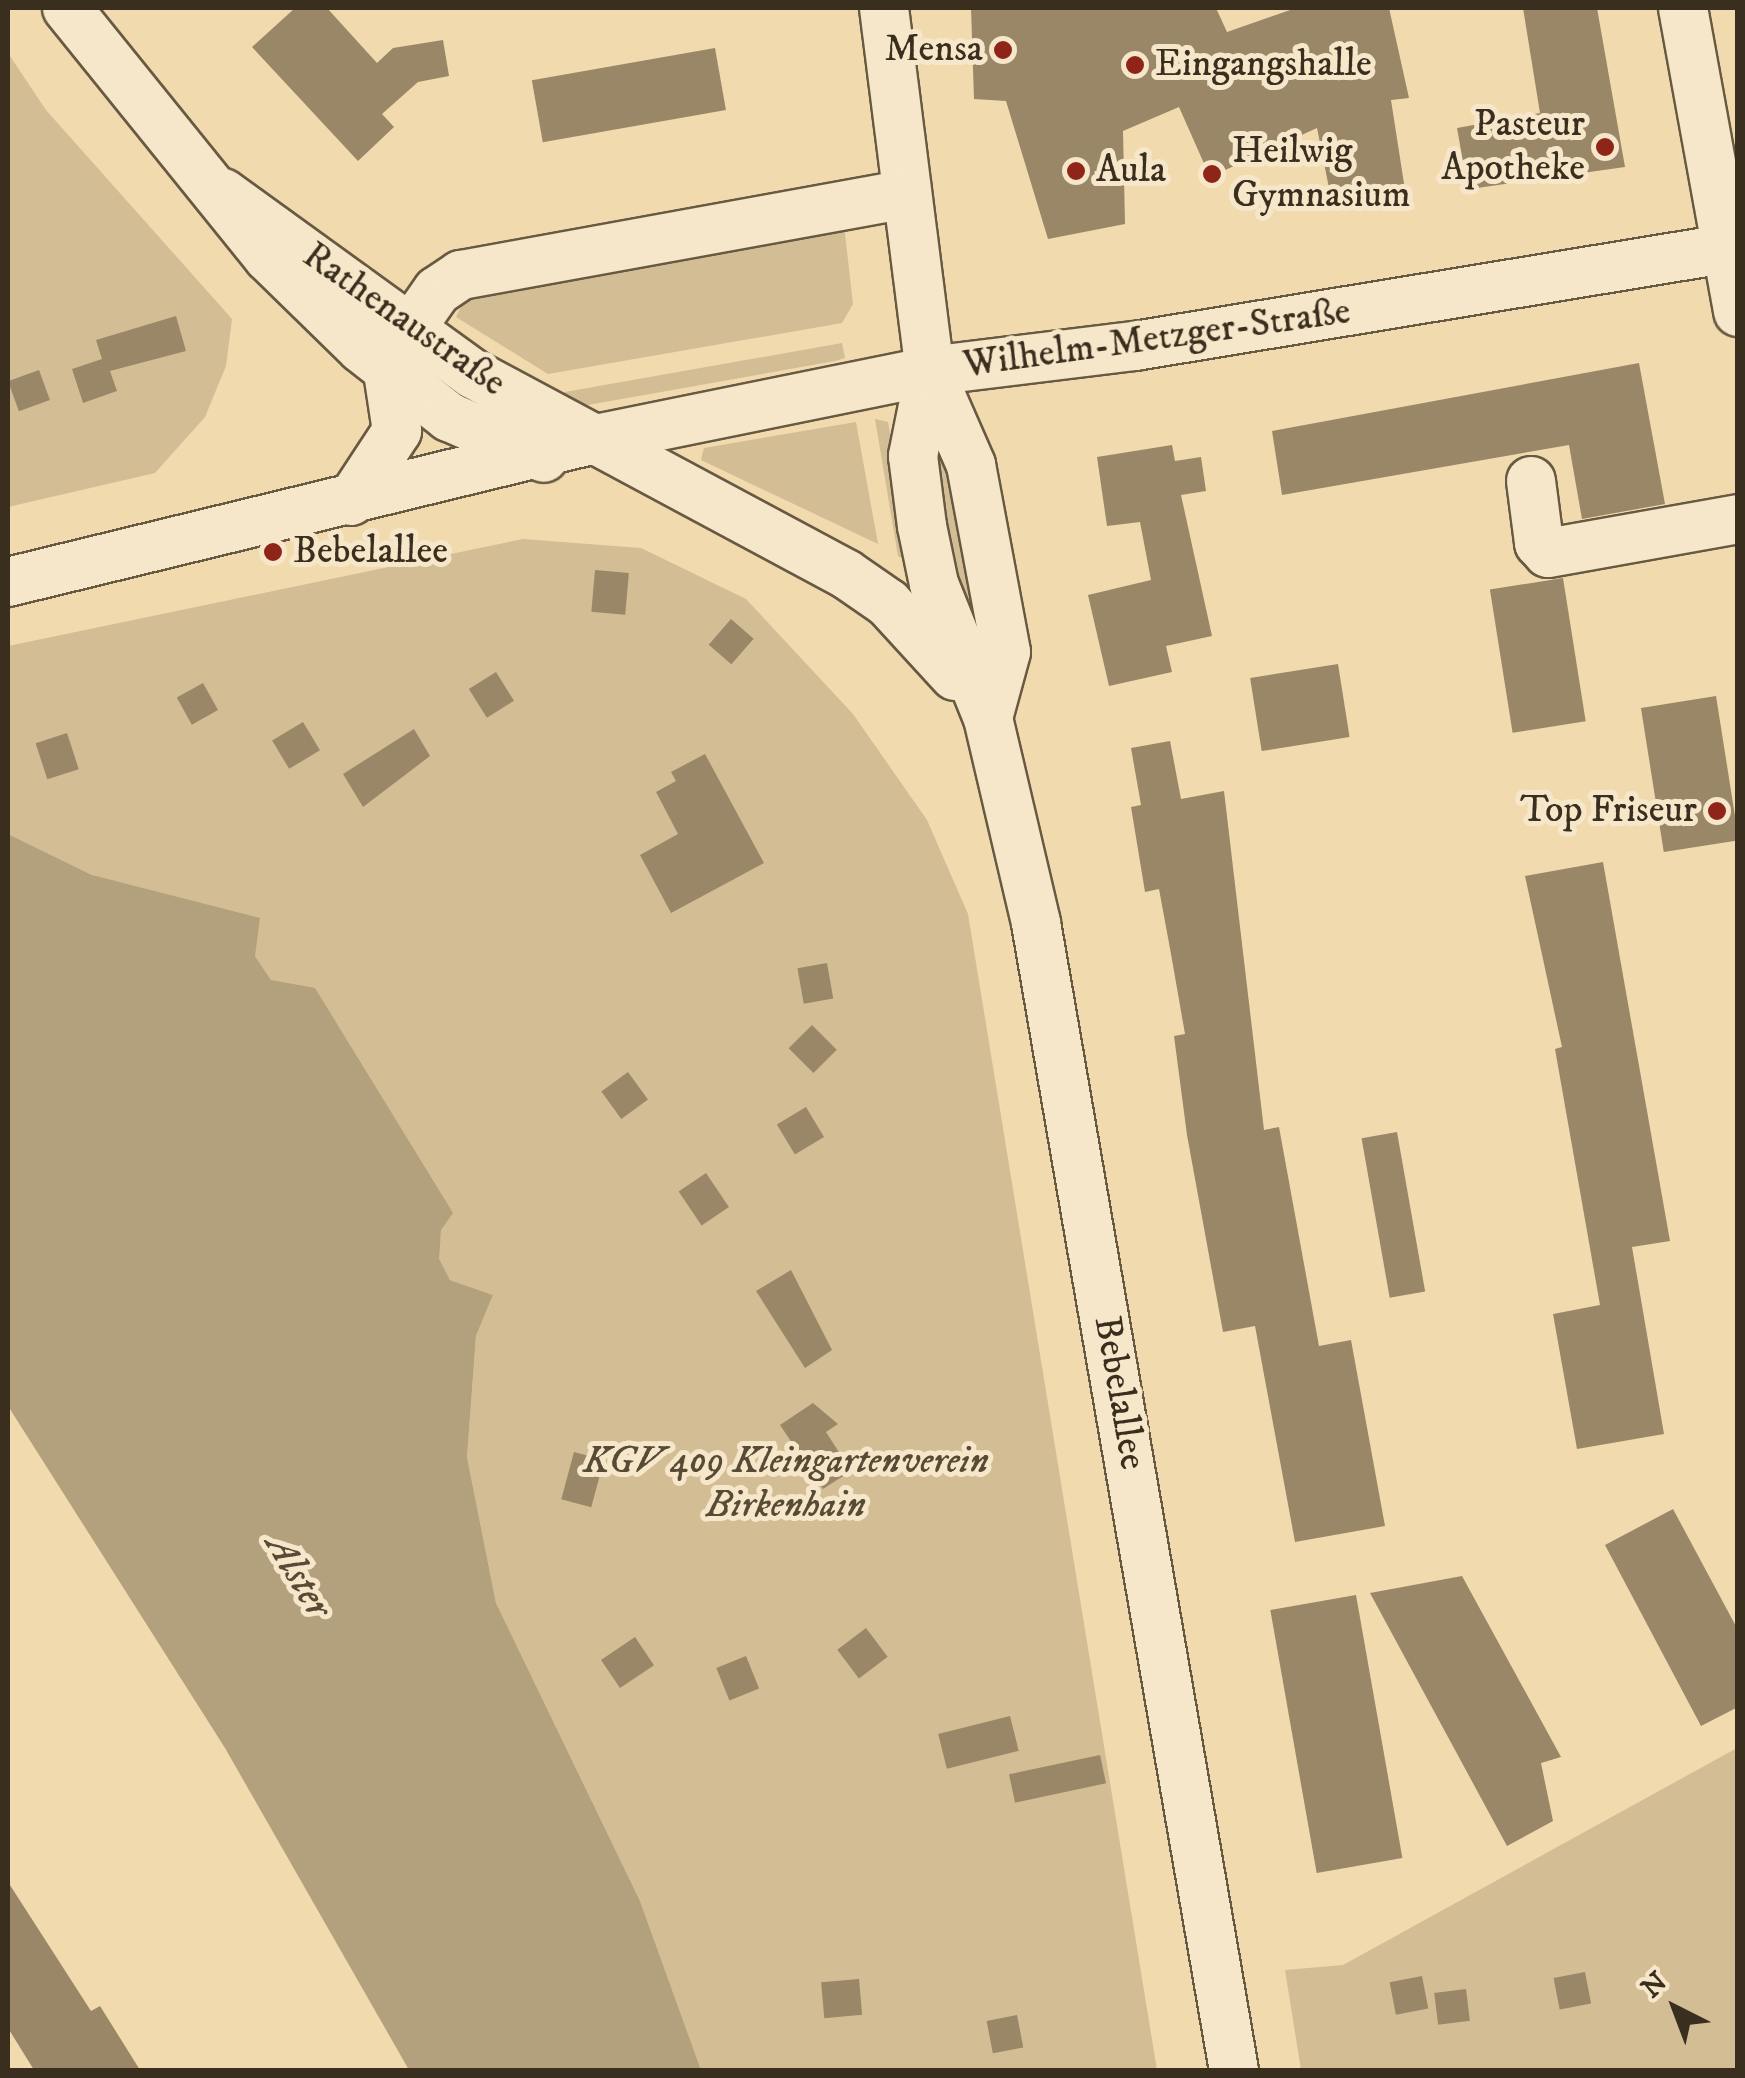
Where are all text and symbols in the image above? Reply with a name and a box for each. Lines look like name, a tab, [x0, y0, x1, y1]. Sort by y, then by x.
place label: Mensa	[884, 27, 983, 73]
marker: Mensa	[992, 39, 1014, 61]
place label: Eingangshalle	[1155, 42, 1372, 88]
marker: Eingangshalle	[1124, 54, 1146, 76]
place label: Pasteur Apotheke	[1441, 102, 1585, 192]
place label: Heilwig Gymnasium	[1232, 129, 1410, 218]
marker: Pasteur Apotheke	[1594, 136, 1616, 158]
place label: Aula	[1096, 148, 1166, 194]
marker: Aula	[1065, 160, 1087, 182]
marker: Heilwig Gymnasium	[1201, 163, 1223, 185]
street label: Rathenaustraße	[294, 233, 514, 407]
street label: Wilhelm-Metzger-Straße	[961, 289, 1353, 389]
place label: Bebelallee	[293, 529, 448, 575]
marker: Bebelallee	[262, 541, 284, 563]
place label: Top Friseur	[1520, 788, 1697, 834]
marker: Top Friseur	[1706, 800, 1728, 822]
street label: Bebelallee	[1083, 1313, 1155, 1473]
park label: KGV 409 Kleingartenverein Birkenhain	[583, 1439, 989, 1528]
water label: Alster	[254, 1525, 342, 1627]
north arrow	[1625, 1958, 1725, 2058]
text: N	[1634, 1965, 1675, 2006]

